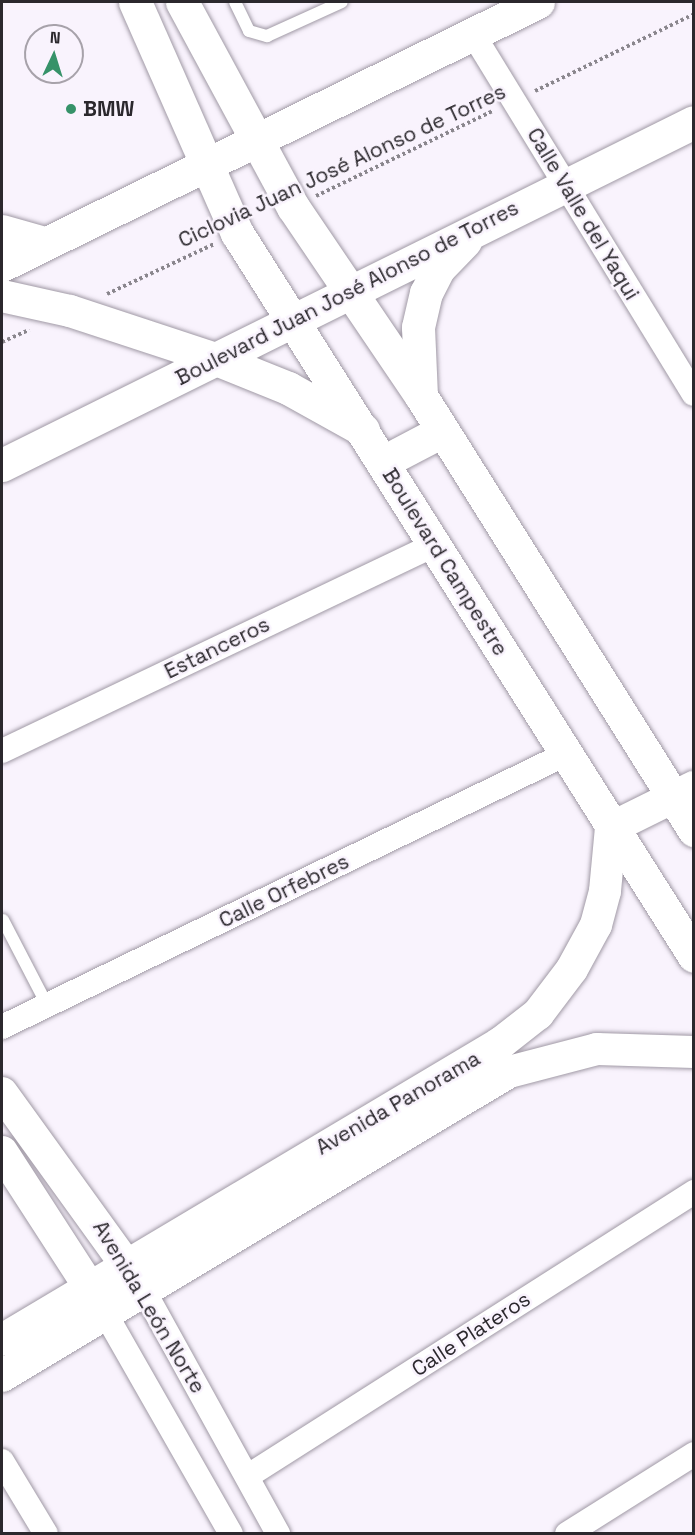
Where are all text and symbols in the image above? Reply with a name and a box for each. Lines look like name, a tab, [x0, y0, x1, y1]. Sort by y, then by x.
north arrow	[24, 24, 84, 84]
text: N	[49, 27, 61, 48]
street label: Ciclovia Juan José Alonso de Torres	[174, 79, 510, 253]
place label: BMW	[83, 96, 134, 122]
marker: BMW	[64, 102, 78, 116]
street label: Calle Valle del Yaqui	[521, 123, 645, 305]
street label: Boulevard Juan José Alonso de Torres	[171, 195, 523, 391]
street label: Boulevard Campestre	[377, 464, 513, 660]
street label: Estanceros	[160, 612, 274, 684]
street label: Calle Orfebres	[215, 849, 353, 933]
street label: Avenida Panorama	[311, 1046, 485, 1160]
street label: Avenida León Norte	[88, 1216, 210, 1398]
street label: Calle Plateros	[407, 1286, 535, 1382]

